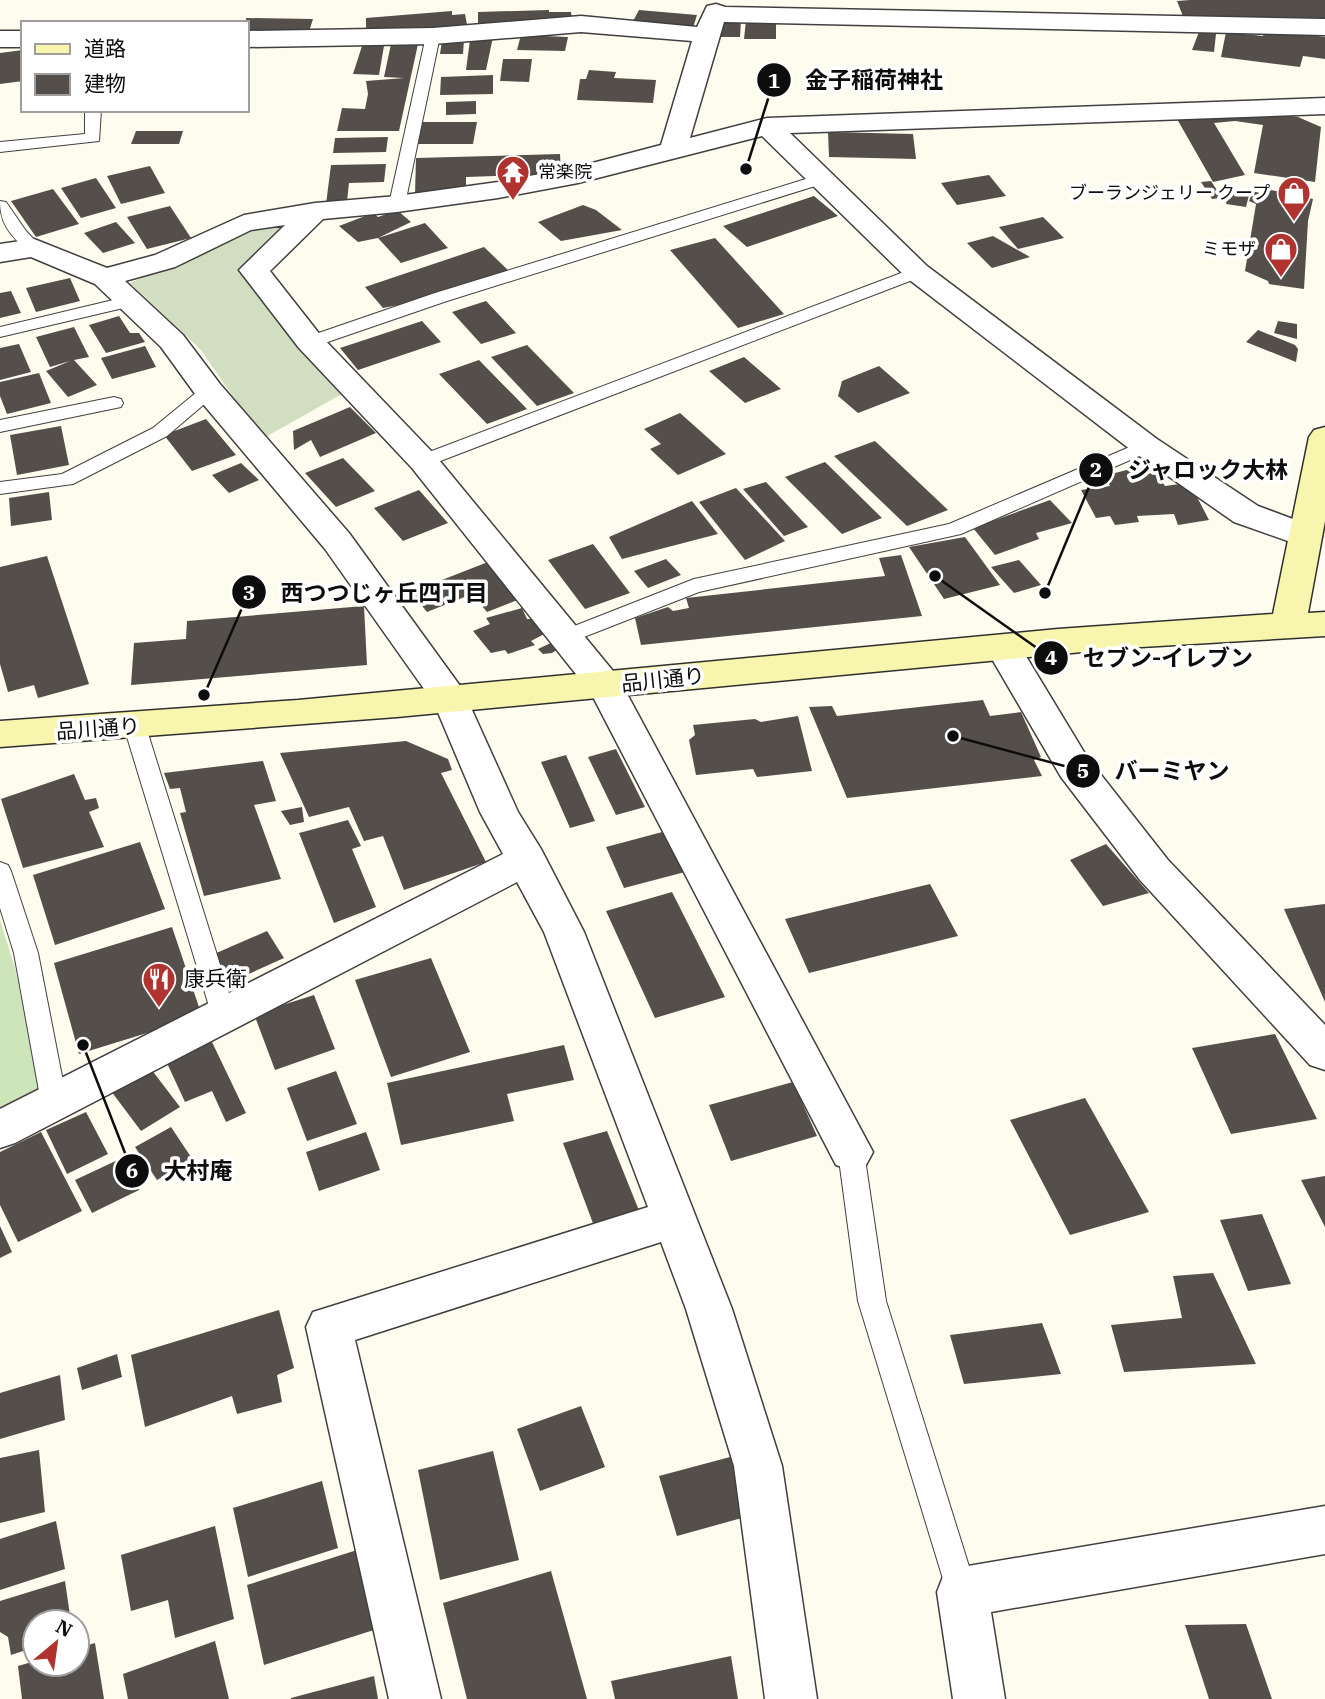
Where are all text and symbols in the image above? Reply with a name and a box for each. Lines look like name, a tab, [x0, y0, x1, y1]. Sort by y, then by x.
legend	[21, 21, 248, 112]
text: 道路	[84, 34, 126, 62]
callout: 金子稲荷神社	[756, 58, 957, 102]
text: 金子稲荷神社	[805, 64, 943, 94]
text: 1	[768, 66, 780, 94]
text: 建物	[84, 69, 126, 97]
temple icon: 常楽院	[494, 153, 532, 202]
place label: 常楽院	[538, 160, 592, 183]
shop icon: ブーランジェリー クープ	[1275, 174, 1313, 223]
place label: ブーランジェリー クープ	[1069, 181, 1270, 204]
shop icon: ミモザ	[1262, 230, 1300, 279]
place label: ミモザ	[1202, 237, 1256, 260]
callout: ジャロック大林	[1078, 448, 1302, 492]
text: ジャロック大林	[1128, 454, 1288, 484]
text: 2	[1090, 455, 1102, 483]
callout: 西つつじヶ丘四丁目	[232, 570, 502, 614]
text: 西つつじヶ丘四丁目	[281, 577, 488, 607]
text: 3	[243, 578, 255, 606]
callout: セブン-イレブン	[1034, 636, 1267, 680]
text: セブン-イレブン	[1083, 642, 1253, 672]
text: 4	[1045, 643, 1057, 671]
street label: 品川通り	[620, 661, 706, 697]
street label: 品川通り	[55, 711, 141, 745]
callout: バーミヤン	[1065, 749, 1243, 793]
text: バーミヤン	[1115, 755, 1230, 785]
text: 5	[1077, 756, 1089, 784]
restaurant icon: 康兵衛	[140, 960, 178, 1009]
place label: 康兵衛	[184, 964, 247, 992]
callout: 大村庵	[114, 1149, 246, 1193]
text: 大村庵	[164, 1155, 233, 1185]
text: 6	[126, 1156, 138, 1184]
north arrow	[21, 1608, 91, 1678]
text: N	[52, 1614, 77, 1642]

